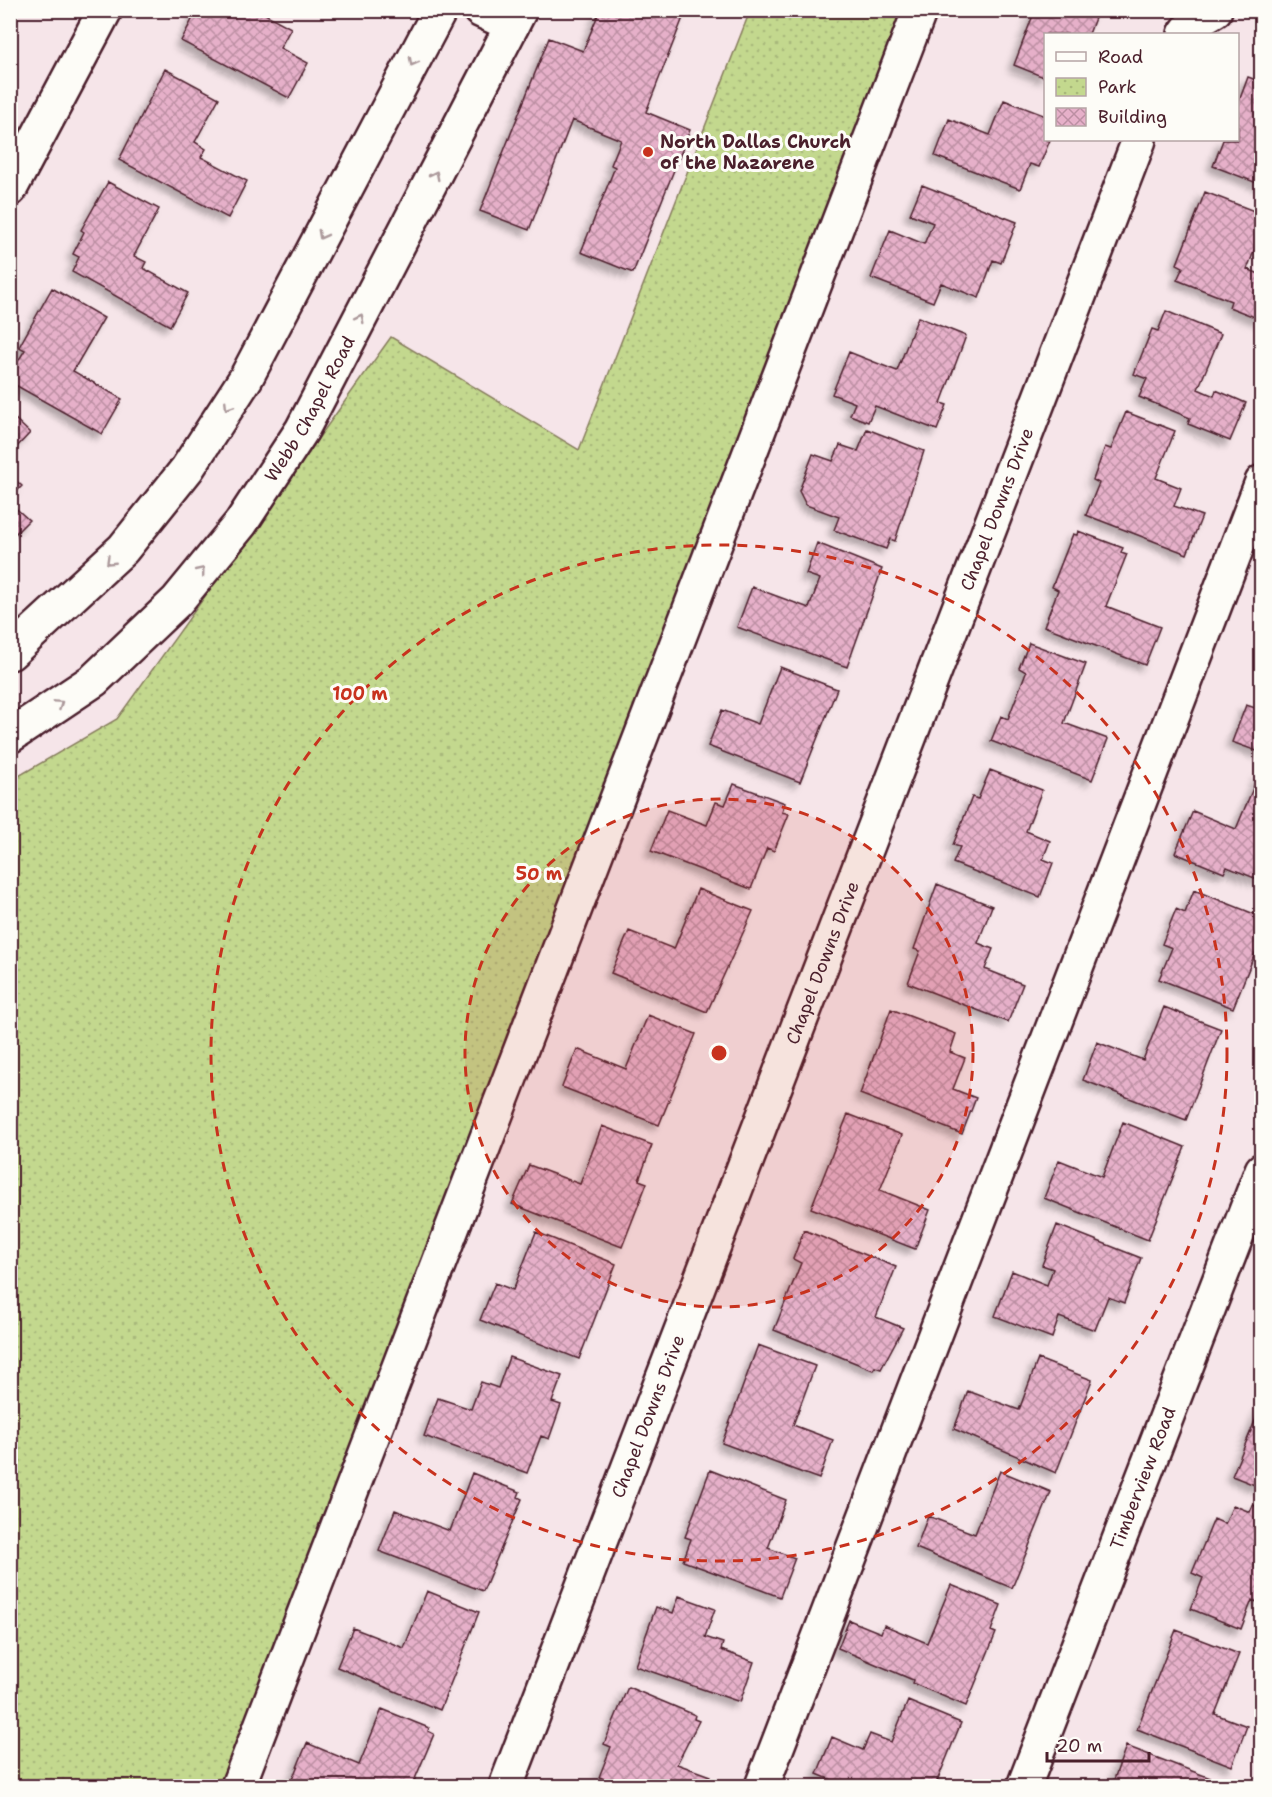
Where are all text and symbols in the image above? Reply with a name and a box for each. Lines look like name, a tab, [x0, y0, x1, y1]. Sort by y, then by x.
legend	[1044, 33, 1239, 141]
text: Road	[1098, 45, 1143, 69]
one-way arrow	[408, 56, 420, 67]
text: Park	[1098, 75, 1137, 99]
text: Building	[1098, 105, 1167, 129]
place label: North Dallas Church of the Nazarene	[660, 130, 851, 175]
marker: North Dallas Church of the Nazarene	[641, 145, 655, 159]
one-way arrow	[427, 170, 439, 181]
one-way arrow	[317, 228, 329, 239]
one-way arrow	[353, 313, 365, 324]
street label: Webb Chapel Road	[259, 332, 361, 486]
one-way arrow	[224, 399, 235, 410]
street label: Chapel Downs Drive	[955, 424, 1039, 594]
one-way arrow	[107, 553, 118, 564]
one-way arrow	[194, 567, 205, 578]
text: 100 m	[332, 682, 388, 706]
one-way arrow	[53, 699, 63, 711]
text: 50 m	[516, 862, 563, 886]
street label: Chapel Downs Drive	[780, 878, 865, 1048]
centre of rings	[709, 1043, 729, 1063]
street label: Chapel Downs Drive	[606, 1331, 690, 1501]
street label: Timberview Road	[1104, 1403, 1181, 1553]
scale bar	[1047, 1725, 1149, 1763]
text: 20 m	[1056, 1734, 1102, 1758]

